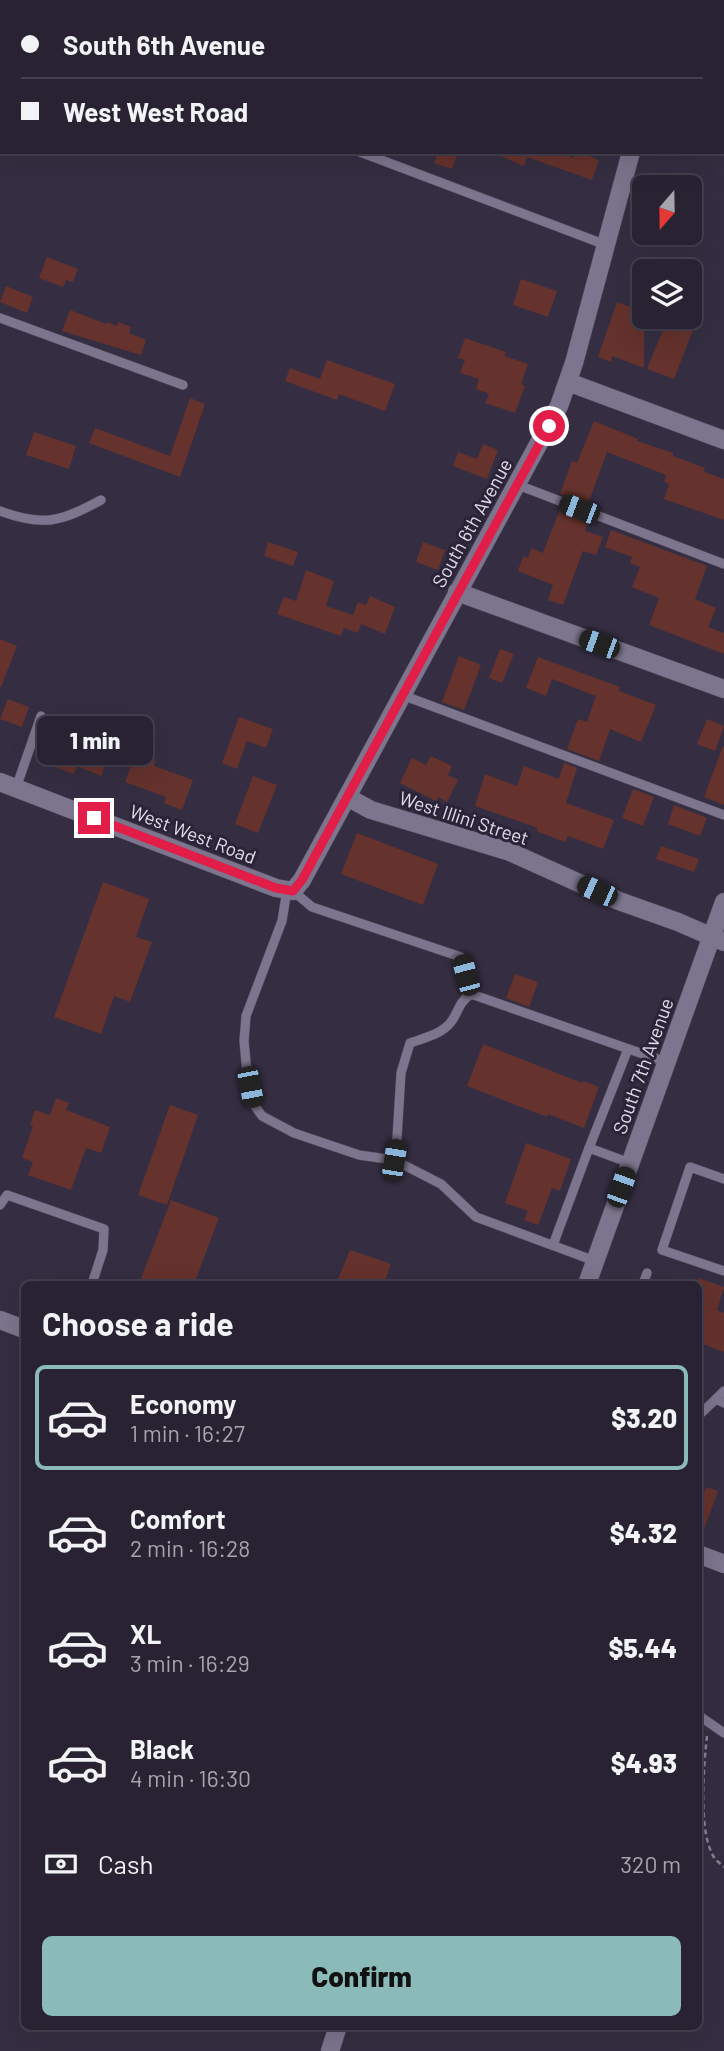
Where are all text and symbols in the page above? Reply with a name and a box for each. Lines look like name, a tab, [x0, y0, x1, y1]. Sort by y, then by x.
text: South 6th Avenue	[63, 29, 265, 60]
text: West West Road	[63, 96, 248, 127]
north arrow	[632, 175, 702, 245]
map controls	[632, 175, 702, 329]
button: layers	[632, 259, 702, 329]
route start	[533, 410, 565, 442]
street label: South 6th Avenue	[427, 454, 516, 591]
car	[556, 492, 603, 526]
car	[576, 627, 623, 661]
callout: 1 min	[36, 716, 152, 766]
text: 1 min	[70, 726, 120, 754]
street label: West Illini Street	[396, 786, 532, 849]
street label: West West Road	[127, 799, 259, 868]
route end	[78, 802, 110, 834]
car	[574, 873, 621, 909]
car	[451, 952, 482, 998]
street label: South 7th Avenue	[607, 995, 678, 1137]
car	[236, 1064, 265, 1110]
car	[381, 1138, 408, 1182]
car	[604, 1164, 639, 1210]
text: Choose a ride	[42, 1304, 234, 1342]
icon: car	[46, 1386, 109, 1449]
text: Economy	[130, 1388, 236, 1419]
text: $3.20	[611, 1402, 677, 1433]
text: 1 min · 16:27	[130, 1419, 245, 1447]
icon: car	[46, 1501, 109, 1564]
text: Comfort	[130, 1503, 226, 1534]
text: $4.32	[610, 1517, 677, 1548]
text: 2 min · 16:28	[130, 1534, 250, 1562]
icon: car	[46, 1616, 109, 1679]
text: XL	[130, 1618, 161, 1649]
text: $5.44	[608, 1632, 677, 1663]
text: 3 min · 16:29	[130, 1649, 250, 1677]
icon: car	[46, 1731, 109, 1794]
text: Black	[130, 1733, 194, 1764]
text: $4.93	[611, 1747, 677, 1778]
text: 4 min · 16:30	[130, 1764, 251, 1792]
icon: cash	[42, 1845, 80, 1883]
text: Cash	[98, 1848, 153, 1879]
text: 320 m	[620, 1850, 681, 1878]
button: Confirm	[42, 1936, 681, 2016]

